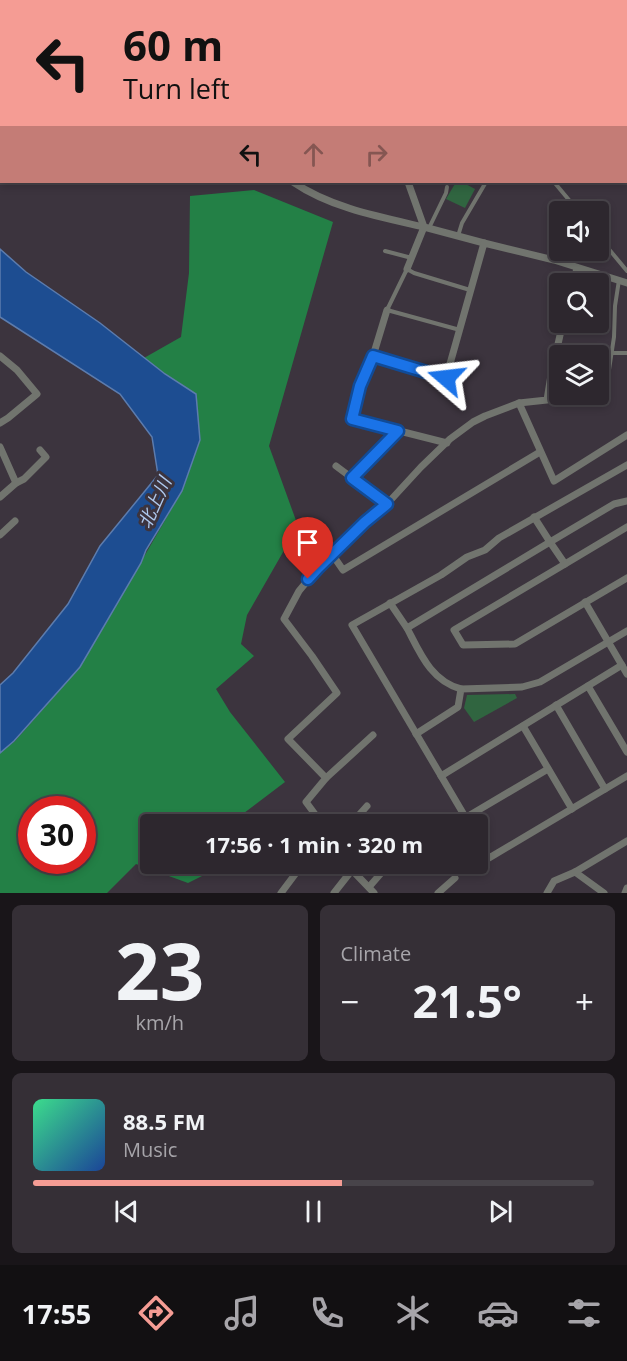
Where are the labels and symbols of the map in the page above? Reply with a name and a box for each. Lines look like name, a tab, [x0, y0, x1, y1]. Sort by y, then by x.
position arrow	[414, 346, 478, 410]
water label: 北上川	[132, 471, 177, 532]
pin	[282, 517, 333, 579]
speed limit sign: 30	[18, 796, 96, 874]

